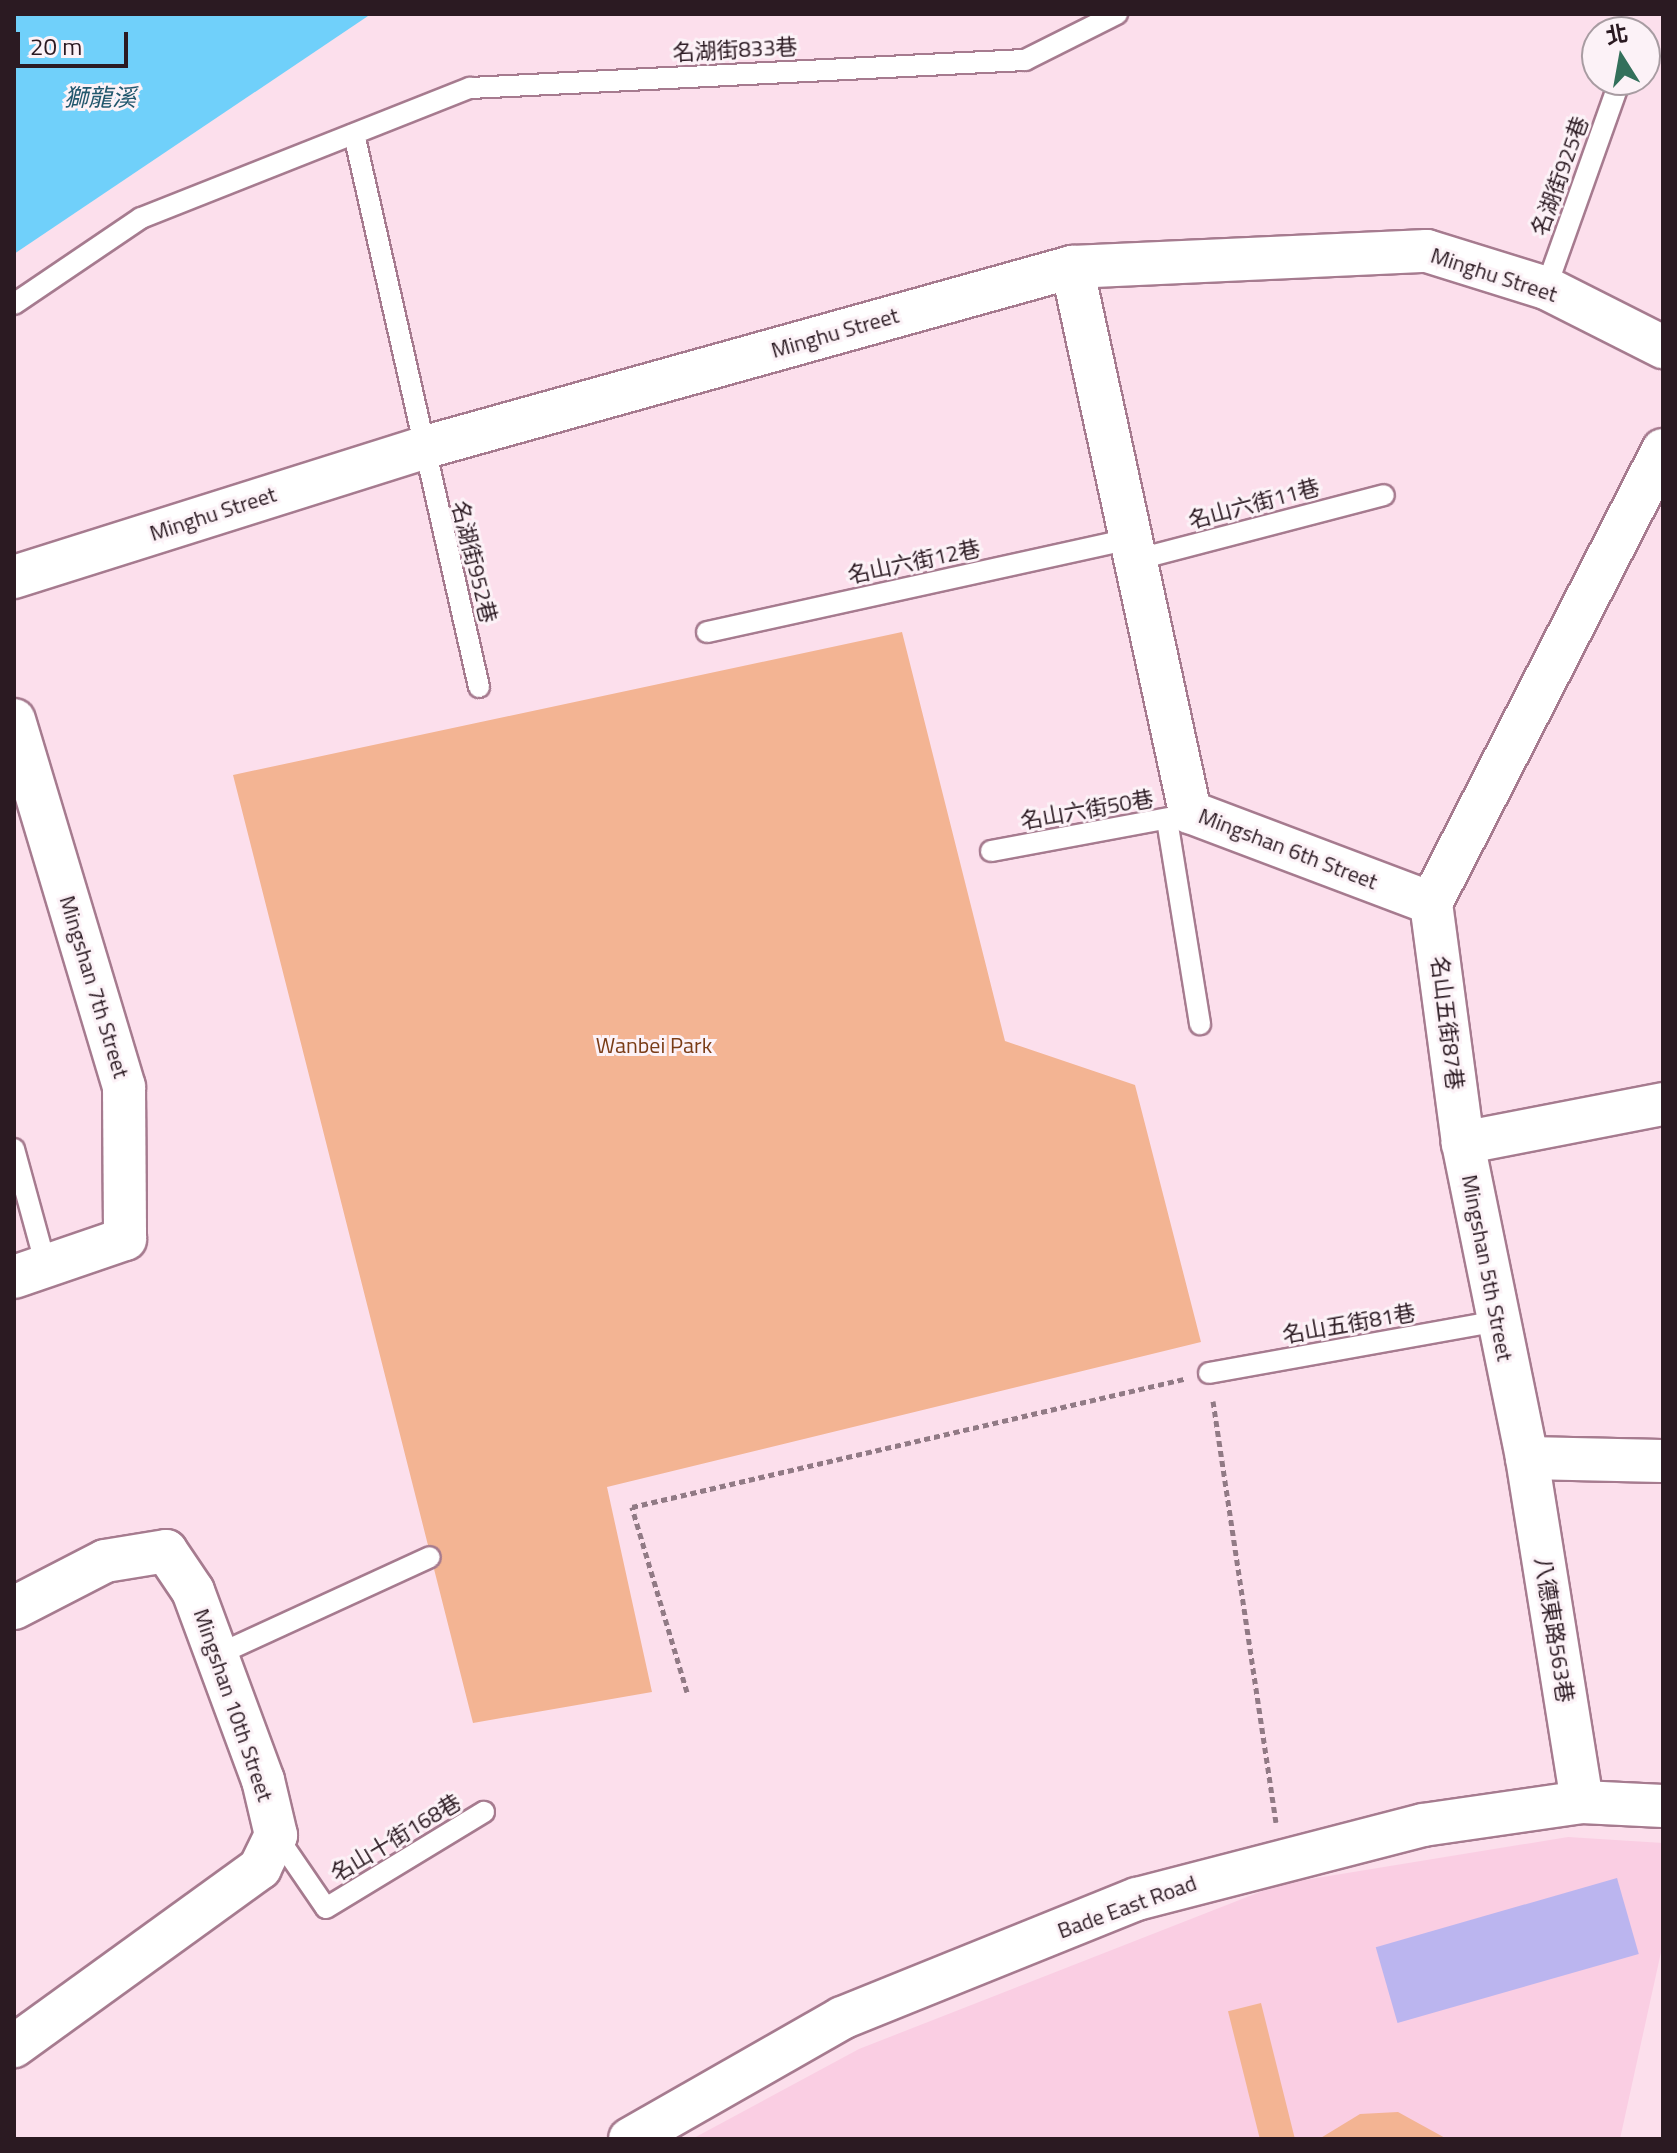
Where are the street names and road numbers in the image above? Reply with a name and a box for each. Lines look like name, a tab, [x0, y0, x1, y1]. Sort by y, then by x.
street label: 名湖街833巷	[672, 34, 798, 66]
street label: 名湖街925巷	[1526, 113, 1594, 239]
street label: Minghu Street	[1427, 242, 1561, 308]
street label: Minghu Street	[768, 302, 902, 364]
street label: 名山六街11巷	[1186, 474, 1322, 534]
street label: Minghu Street	[146, 481, 280, 547]
street label: 名湖街952巷	[446, 498, 502, 626]
street label: 名山六街12巷	[845, 535, 983, 589]
street label: 名山六街50巷	[1018, 785, 1156, 835]
street label: Mingshan 6th Street	[1195, 803, 1381, 895]
street label: Mingshan 7th Street	[54, 893, 134, 1081]
street label: 名山五街87巷	[1426, 955, 1468, 1091]
street label: Mingshan 5th Street	[1456, 1172, 1518, 1364]
street label: 名山五街81巷	[1280, 1299, 1418, 1349]
street label: 八德東路563巷	[1529, 1555, 1579, 1705]
street label: Mingshan 10th Street	[188, 1605, 278, 1805]
street label: 名山十街168巷	[326, 1789, 466, 1887]
street label: Bade East Road	[1054, 1870, 1200, 1944]

